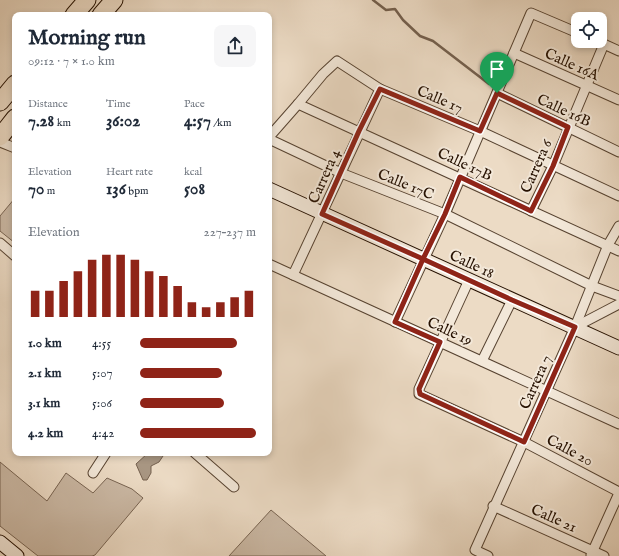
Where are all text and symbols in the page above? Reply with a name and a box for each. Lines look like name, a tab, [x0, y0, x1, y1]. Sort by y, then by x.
map controls	[571, 12, 607, 48]
button: locate	[571, 12, 607, 48]
text: Morning run	[28, 24, 146, 52]
button: share	[214, 25, 256, 67]
street label: Calle 16A	[542, 44, 603, 85]
pin	[480, 52, 514, 93]
text: 09:12 · 7 × 1.0 km	[28, 53, 115, 70]
icon: arrive	[486, 58, 508, 80]
street label: Calle 17	[414, 81, 466, 118]
street label: Calle 16B	[534, 90, 594, 131]
text: Distance	[28, 97, 68, 111]
text: Time	[106, 97, 130, 111]
text: Pace	[184, 97, 205, 111]
text: 7.28	[28, 111, 54, 132]
text: 36:02	[106, 111, 140, 132]
text: 4:57	[184, 111, 211, 132]
text: km	[54, 116, 71, 130]
text: /km	[211, 116, 231, 130]
street label: Carrera 6	[516, 136, 557, 196]
street label: Calle 17B	[434, 144, 495, 185]
street label: Carrera 4	[304, 145, 345, 206]
text: Elevation	[28, 165, 72, 179]
text: Heart rate	[106, 165, 153, 179]
text: kcal	[184, 165, 202, 179]
street label: Calle 17C	[375, 165, 437, 204]
text: 70	[28, 179, 44, 200]
text: 136	[106, 179, 126, 200]
text: 508	[184, 179, 205, 200]
text: m	[44, 184, 55, 198]
text: bpm	[126, 184, 149, 198]
text: Elevation	[28, 224, 80, 241]
text: 227–237 m	[204, 224, 256, 241]
street label: Calle 18	[446, 246, 497, 283]
street label: Calle 19	[424, 313, 475, 350]
text: 1.0 km	[28, 335, 62, 352]
text: 4:55	[92, 335, 111, 352]
street label: Carrera 7	[515, 352, 556, 412]
text: 2.1 km	[28, 365, 62, 382]
text: 5:07	[92, 365, 113, 382]
text: 3.1 km	[28, 395, 60, 412]
text: 5:06	[92, 395, 112, 412]
text: 4.2 km	[28, 425, 63, 442]
text: 4:42	[92, 425, 114, 442]
street label: Calle 20	[543, 430, 596, 471]
street label: Calle 21	[528, 500, 580, 537]

